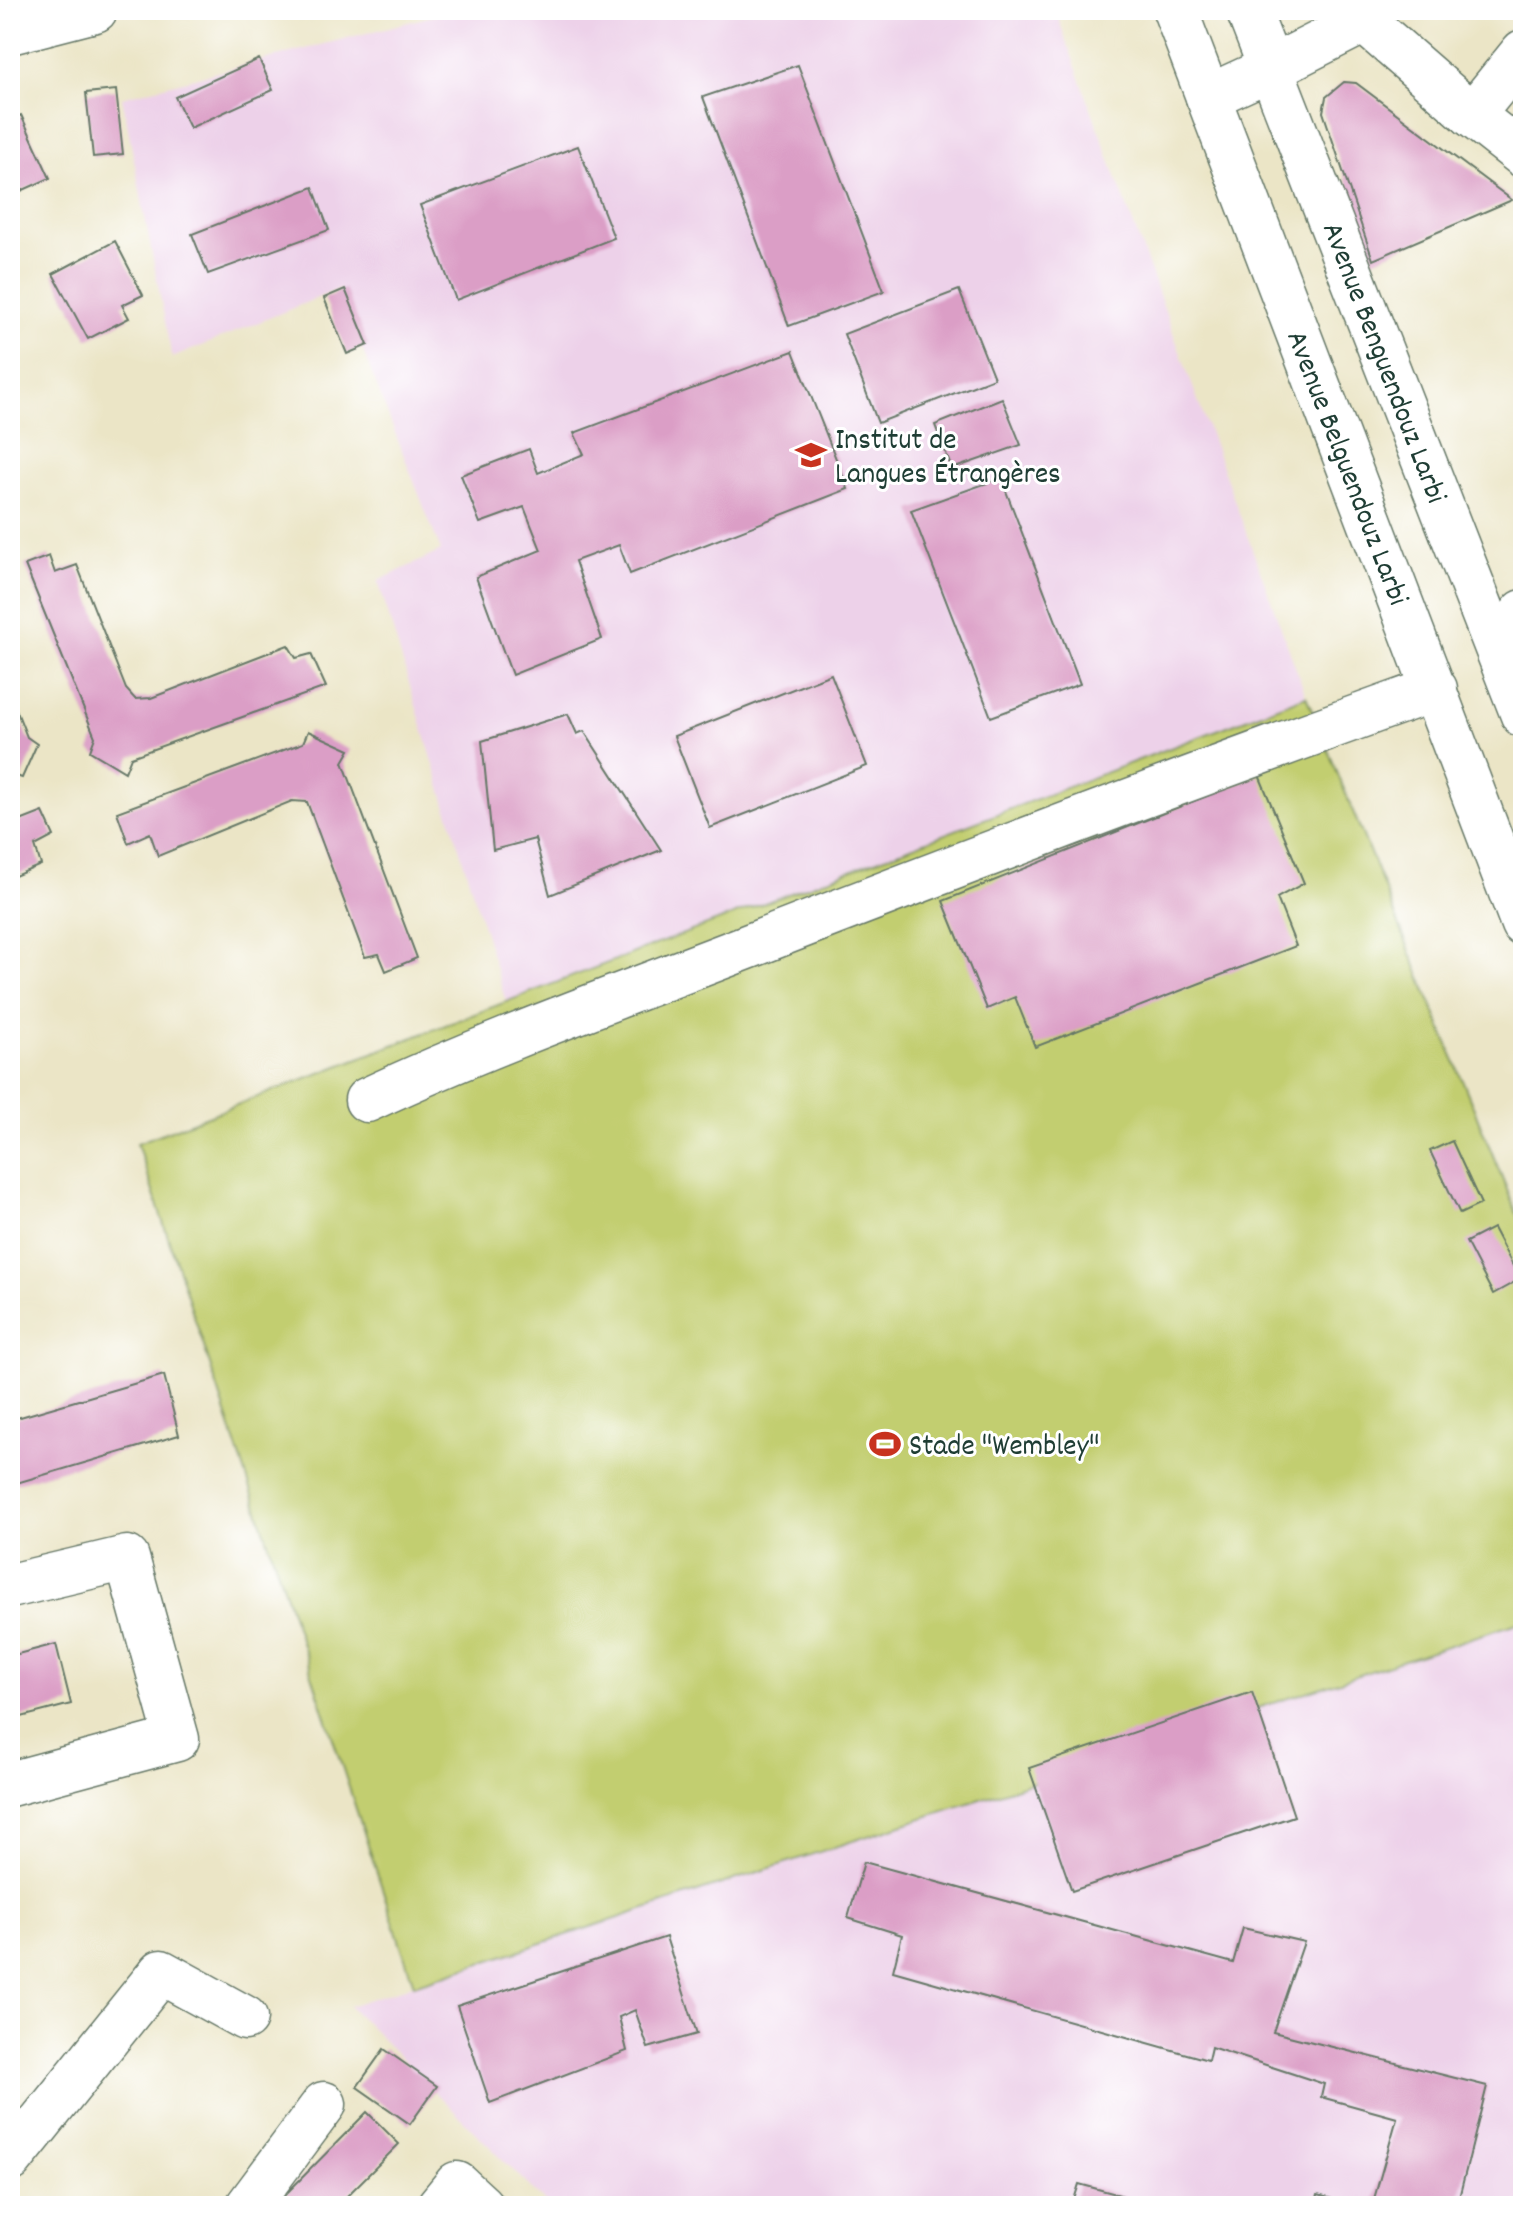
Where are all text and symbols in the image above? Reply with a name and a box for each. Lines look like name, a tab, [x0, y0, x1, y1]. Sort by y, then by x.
street label: Avenue Benguendouz Larbi	[1308, 217, 1455, 510]
street label: Avenue Belguendouz Larbi	[1273, 325, 1417, 612]
place label: Institut de Langues Étrangères	[835, 421, 1061, 498]
school or university icon: Institut de Langues Étrangères	[794, 438, 828, 472]
sports icon: Stade "Wembley"	[868, 1427, 902, 1461]
place label: Stade "Wembley"	[909, 1427, 1099, 1470]

